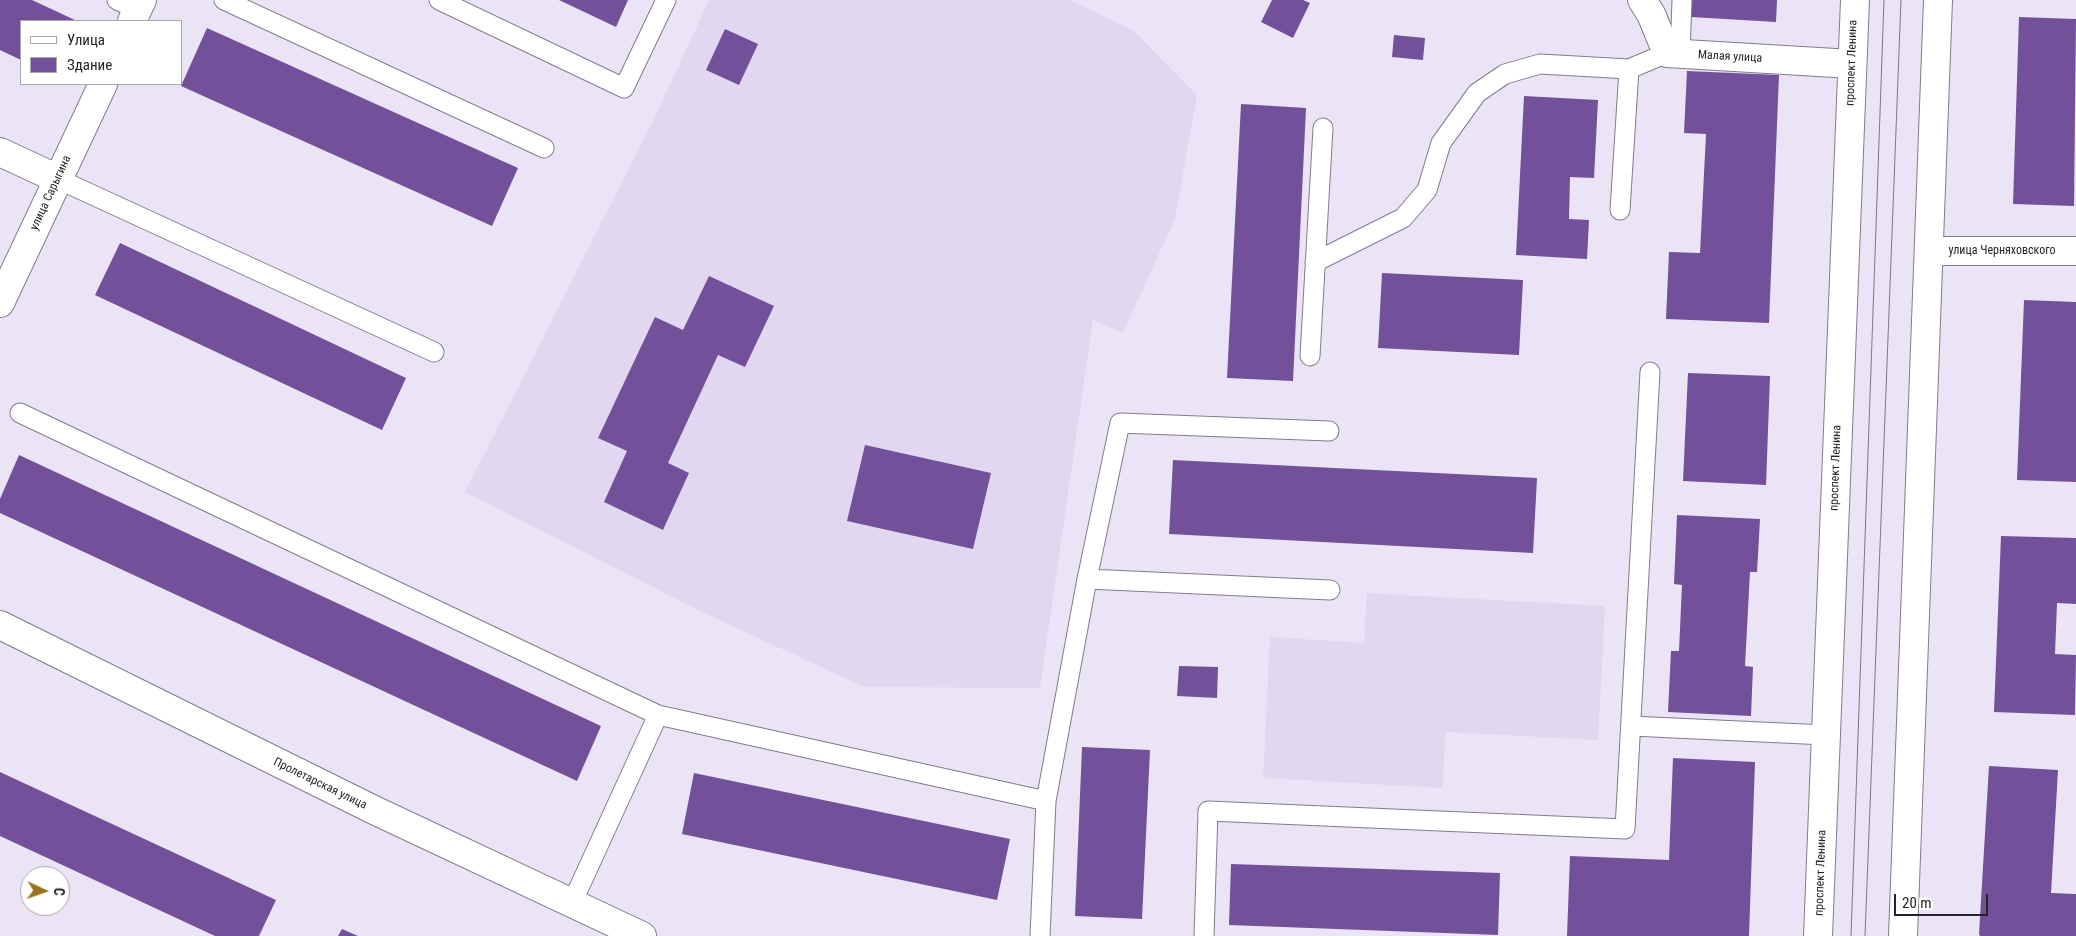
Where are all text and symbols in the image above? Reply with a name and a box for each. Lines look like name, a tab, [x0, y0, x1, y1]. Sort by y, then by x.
legend	[20, 20, 182, 85]
street label: проспект Ленина	[1843, 20, 1861, 106]
text: Улица	[67, 31, 105, 49]
street label: Малая улица	[1698, 48, 1762, 66]
text: Здание	[67, 56, 112, 74]
street label: улица Сарыгина	[27, 153, 75, 233]
street label: улица Черняховского	[1948, 244, 2056, 258]
street label: проспект Ленина	[1827, 425, 1845, 511]
street label: Пролетарская улица	[271, 755, 369, 813]
street label: проспект Ленина	[1812, 830, 1830, 916]
north arrow	[20, 866, 70, 916]
scale bar	[1896, 884, 1990, 916]
text: С	[51, 887, 67, 896]
text: 20 m	[1902, 894, 1932, 912]

